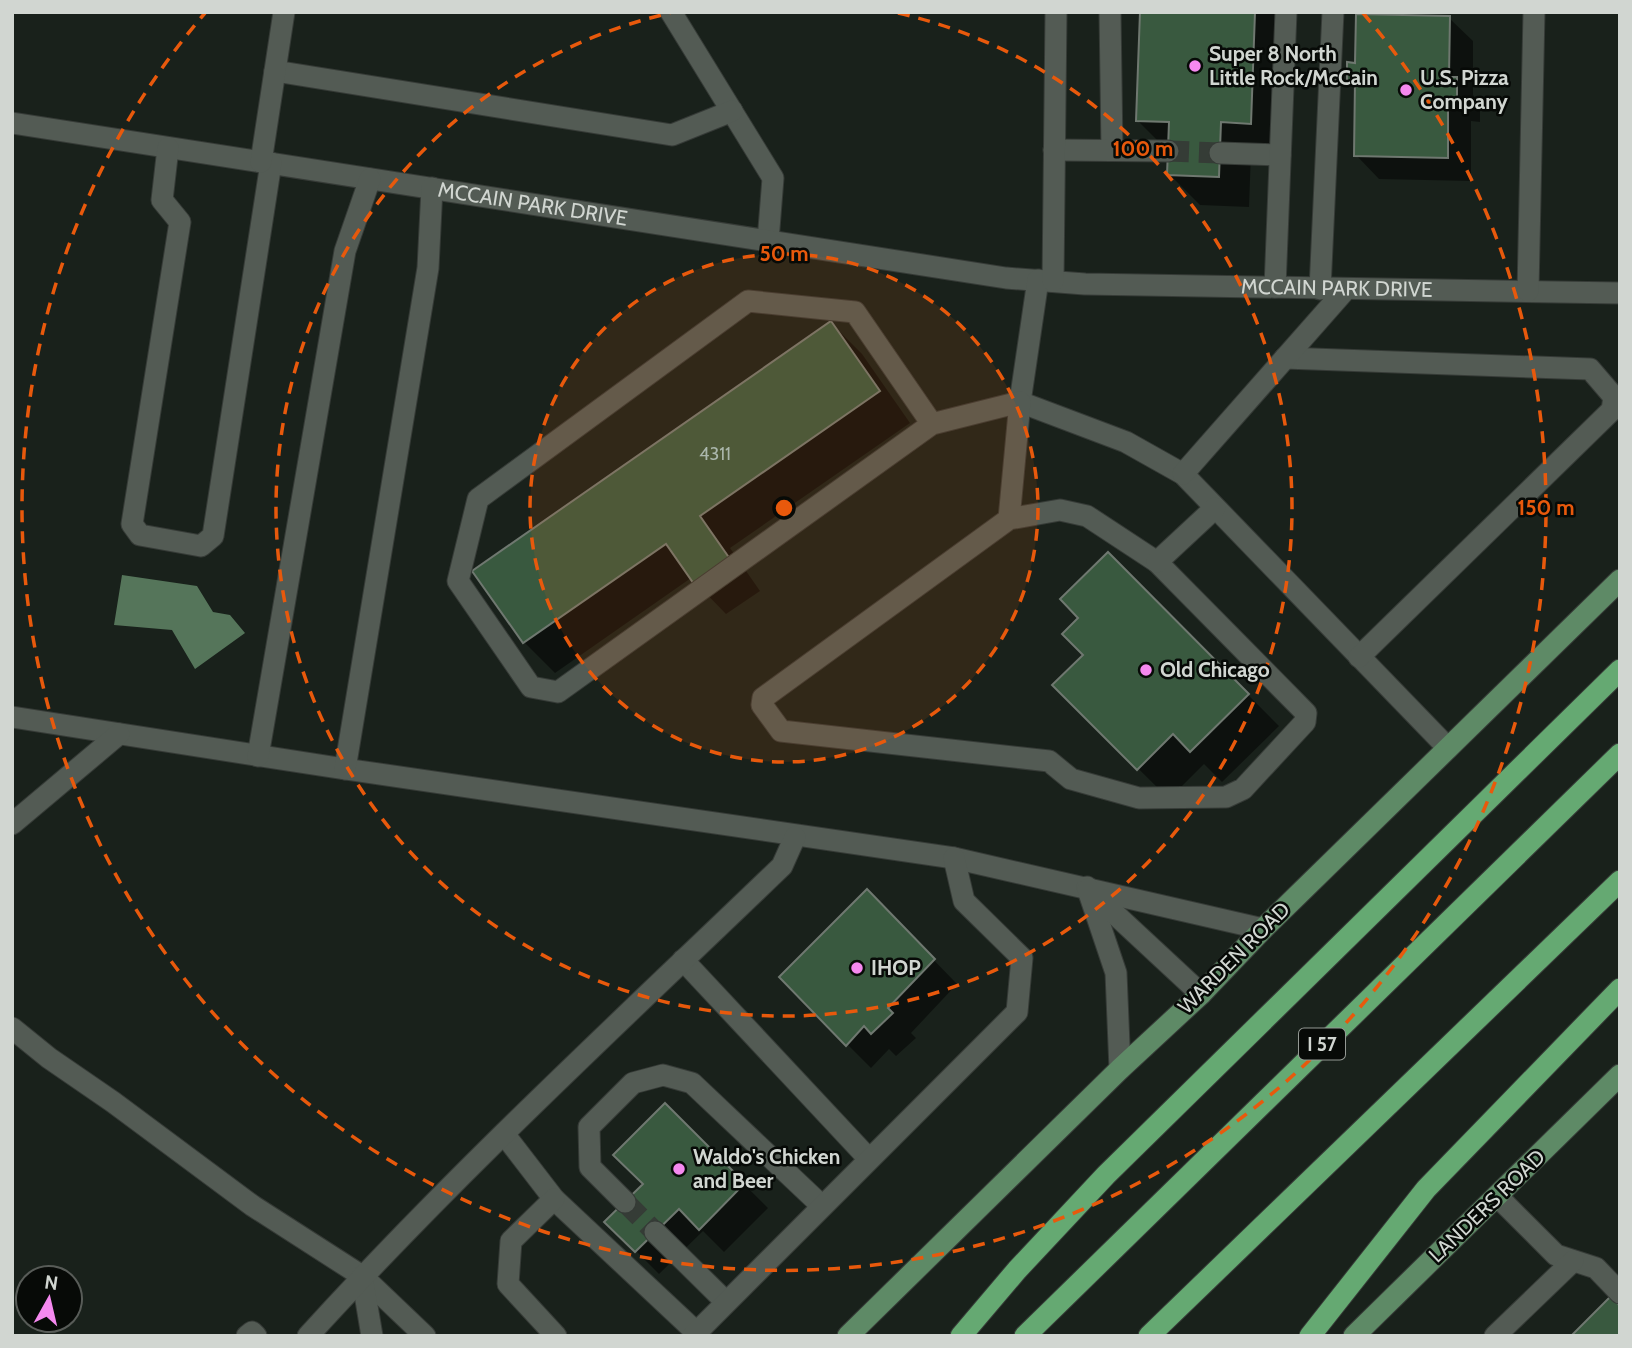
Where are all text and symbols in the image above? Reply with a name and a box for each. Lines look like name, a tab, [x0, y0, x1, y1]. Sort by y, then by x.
place label: Super 8 North Little Rock/McCain	[1209, 41, 1378, 90]
marker: Super 8 North Little Rock/McCain	[1187, 58, 1203, 74]
place label: U.S. Pizza Company	[1420, 65, 1509, 114]
marker: U.S. Pizza Company	[1398, 82, 1414, 98]
text: 100 m	[1113, 136, 1173, 161]
street label: MCCAIN PARK DRIVE	[436, 177, 629, 231]
text: 50 m	[759, 241, 809, 266]
street label: MCCAIN PARK DRIVE	[1241, 274, 1433, 302]
house number: 4311	[699, 443, 731, 465]
text: 150 m	[1518, 495, 1574, 520]
centre of rings	[772, 496, 796, 520]
place label: Old Chicago	[1160, 657, 1270, 682]
marker: Old Chicago	[1138, 662, 1154, 678]
street label: WARDEN ROAD	[1173, 897, 1295, 1019]
place label: IHOP	[871, 955, 921, 980]
marker: IHOP	[849, 960, 865, 976]
road number: I 57	[1299, 1028, 1345, 1060]
place label: Waldo's Chicken and Beer	[693, 1144, 840, 1193]
street label: LANDERS ROAD	[1423, 1144, 1550, 1267]
marker: Waldo's Chicken and Beer	[671, 1161, 687, 1177]
north arrow	[14, 1264, 84, 1334]
text: N	[43, 1270, 60, 1295]

